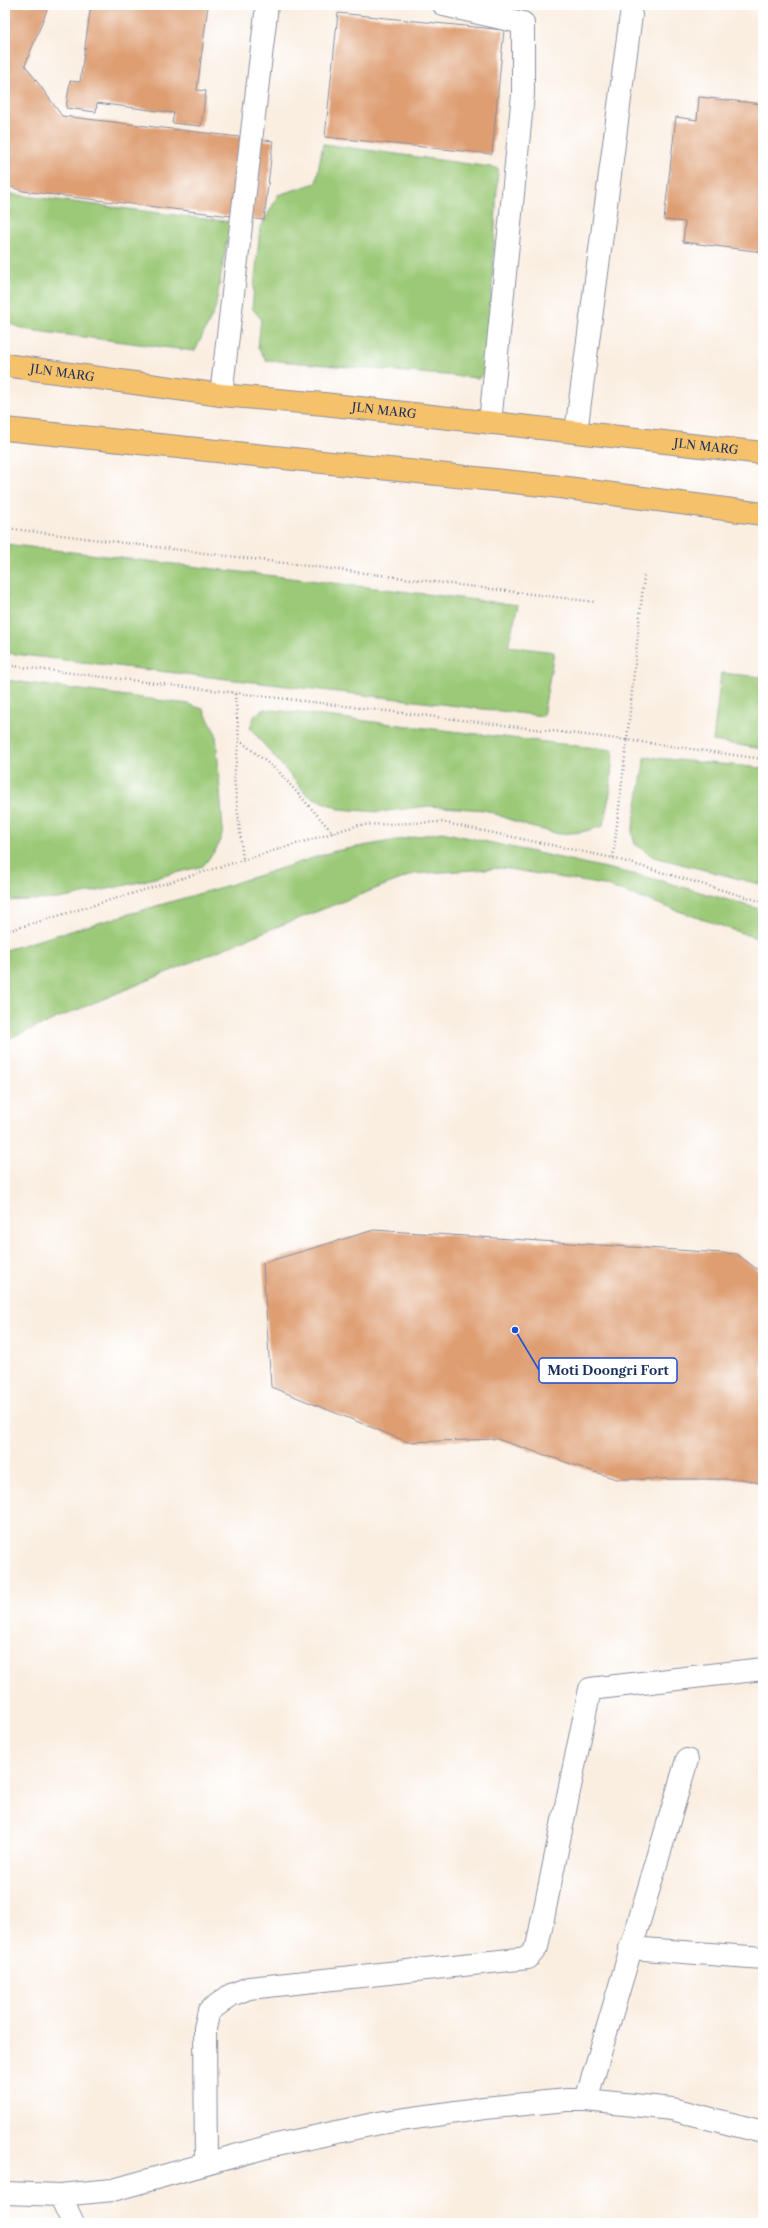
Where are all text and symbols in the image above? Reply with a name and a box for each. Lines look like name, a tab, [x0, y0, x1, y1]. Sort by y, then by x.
street label: JLN MARG	[27, 360, 96, 384]
street label: JLN MARG	[349, 399, 418, 421]
street label: JLN MARG	[671, 435, 740, 457]
callout: Moti Doongri Fort	[539, 1358, 677, 1383]
text: Moti Doongri Fort	[547, 1362, 670, 1378]

